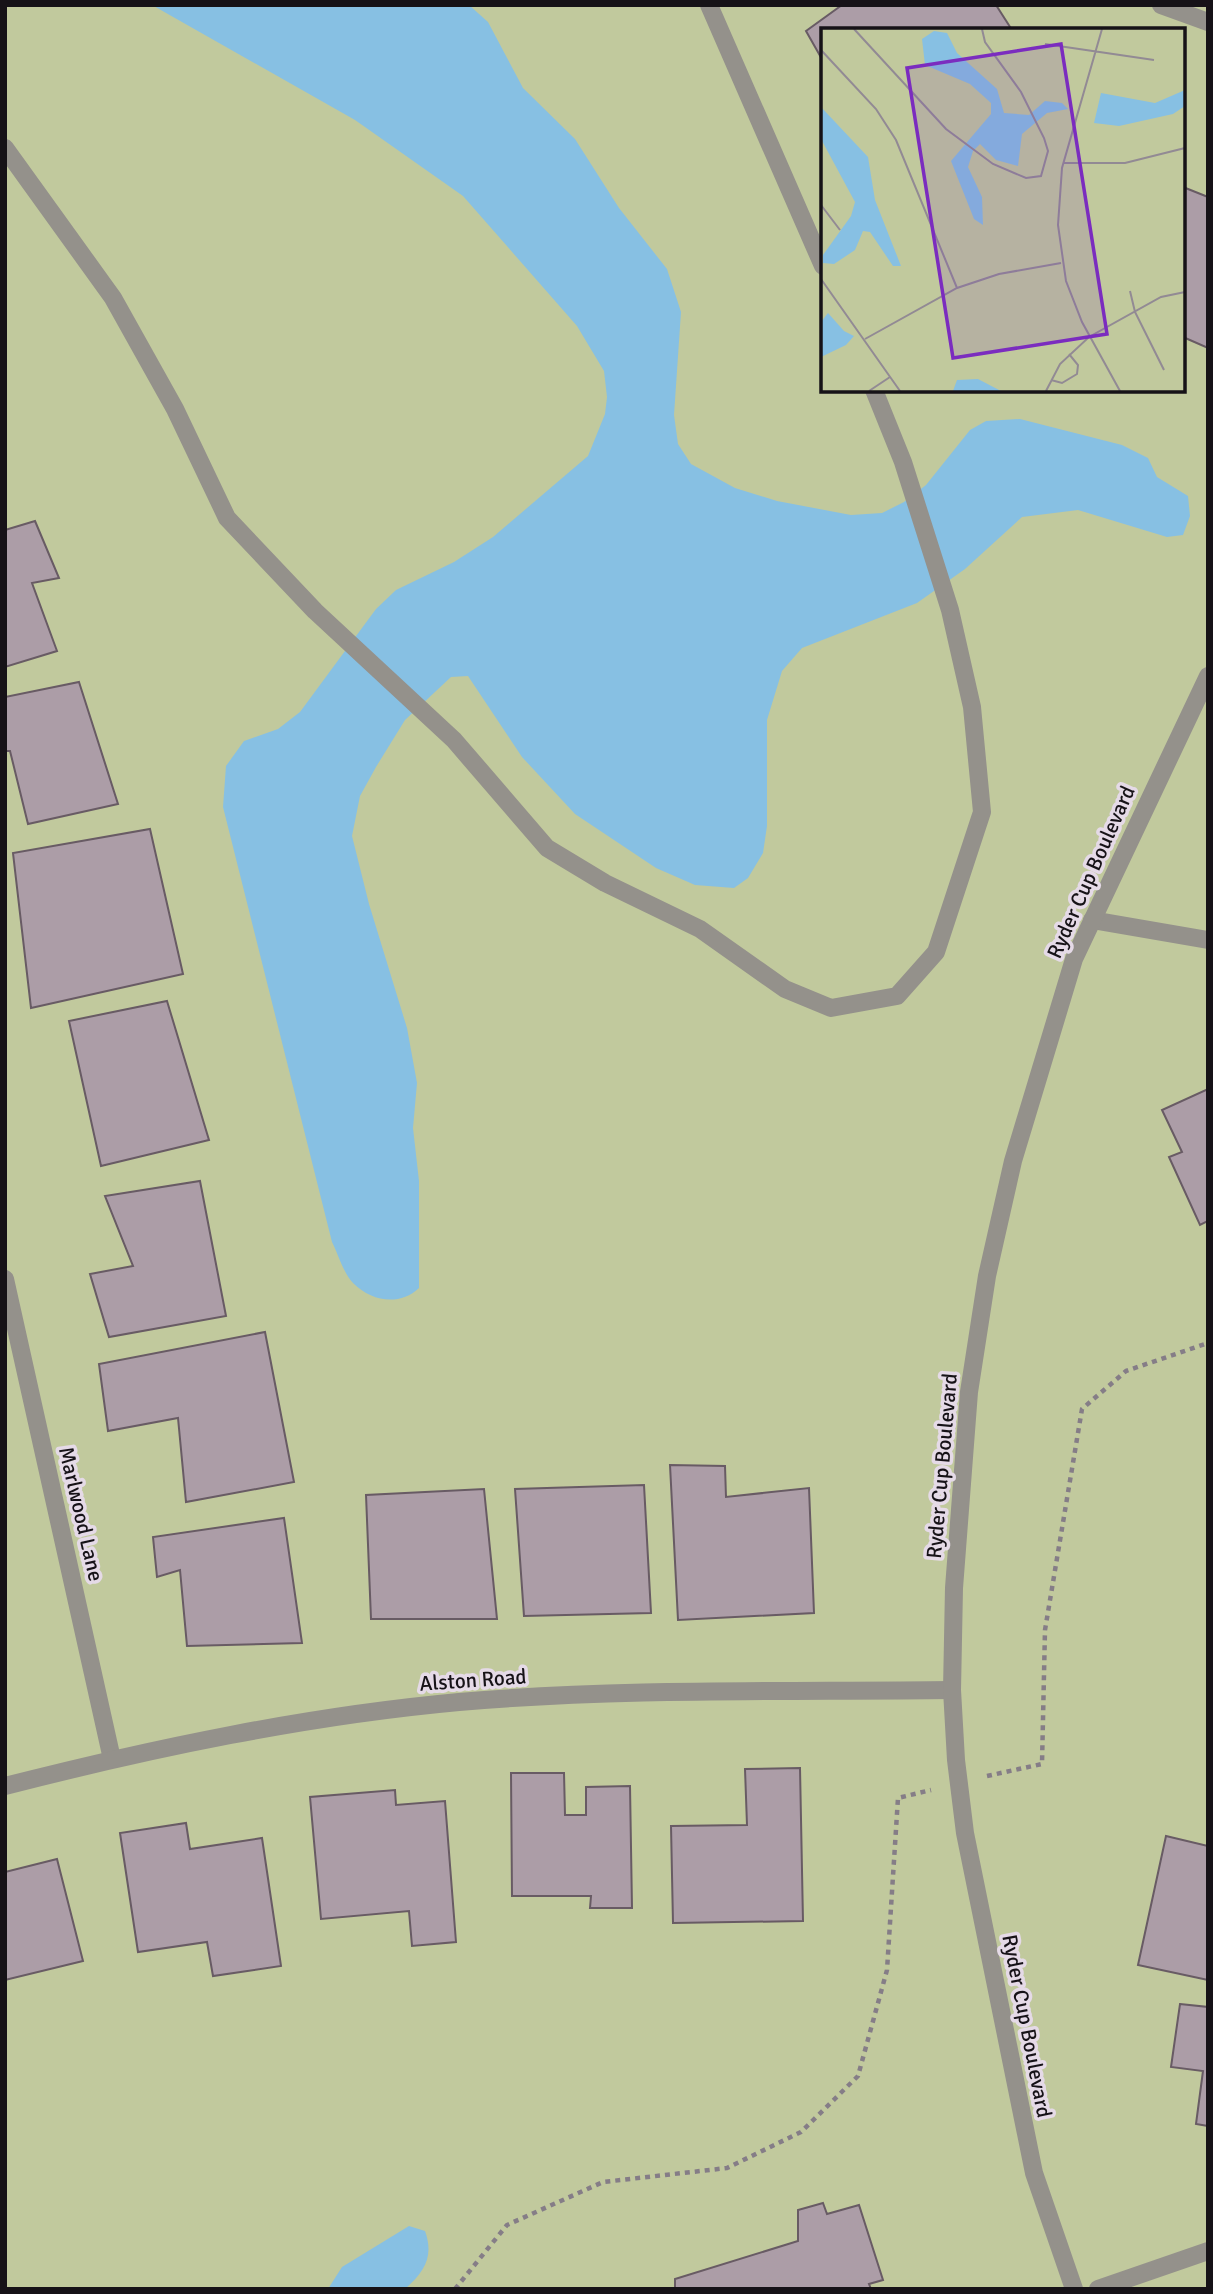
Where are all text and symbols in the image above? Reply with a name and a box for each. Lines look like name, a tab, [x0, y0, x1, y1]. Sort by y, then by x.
inset map	[821, 28, 1185, 392]
street label: Ryder Cup Boulevard	[1041, 782, 1141, 962]
street label: Ryder Cup Boulevard	[921, 1372, 963, 1560]
street label: Marlwood Lane	[53, 1444, 109, 1584]
street label: Alston Road	[419, 1663, 527, 1697]
street label: Ryder Cup Boulevard	[996, 1932, 1058, 2120]

